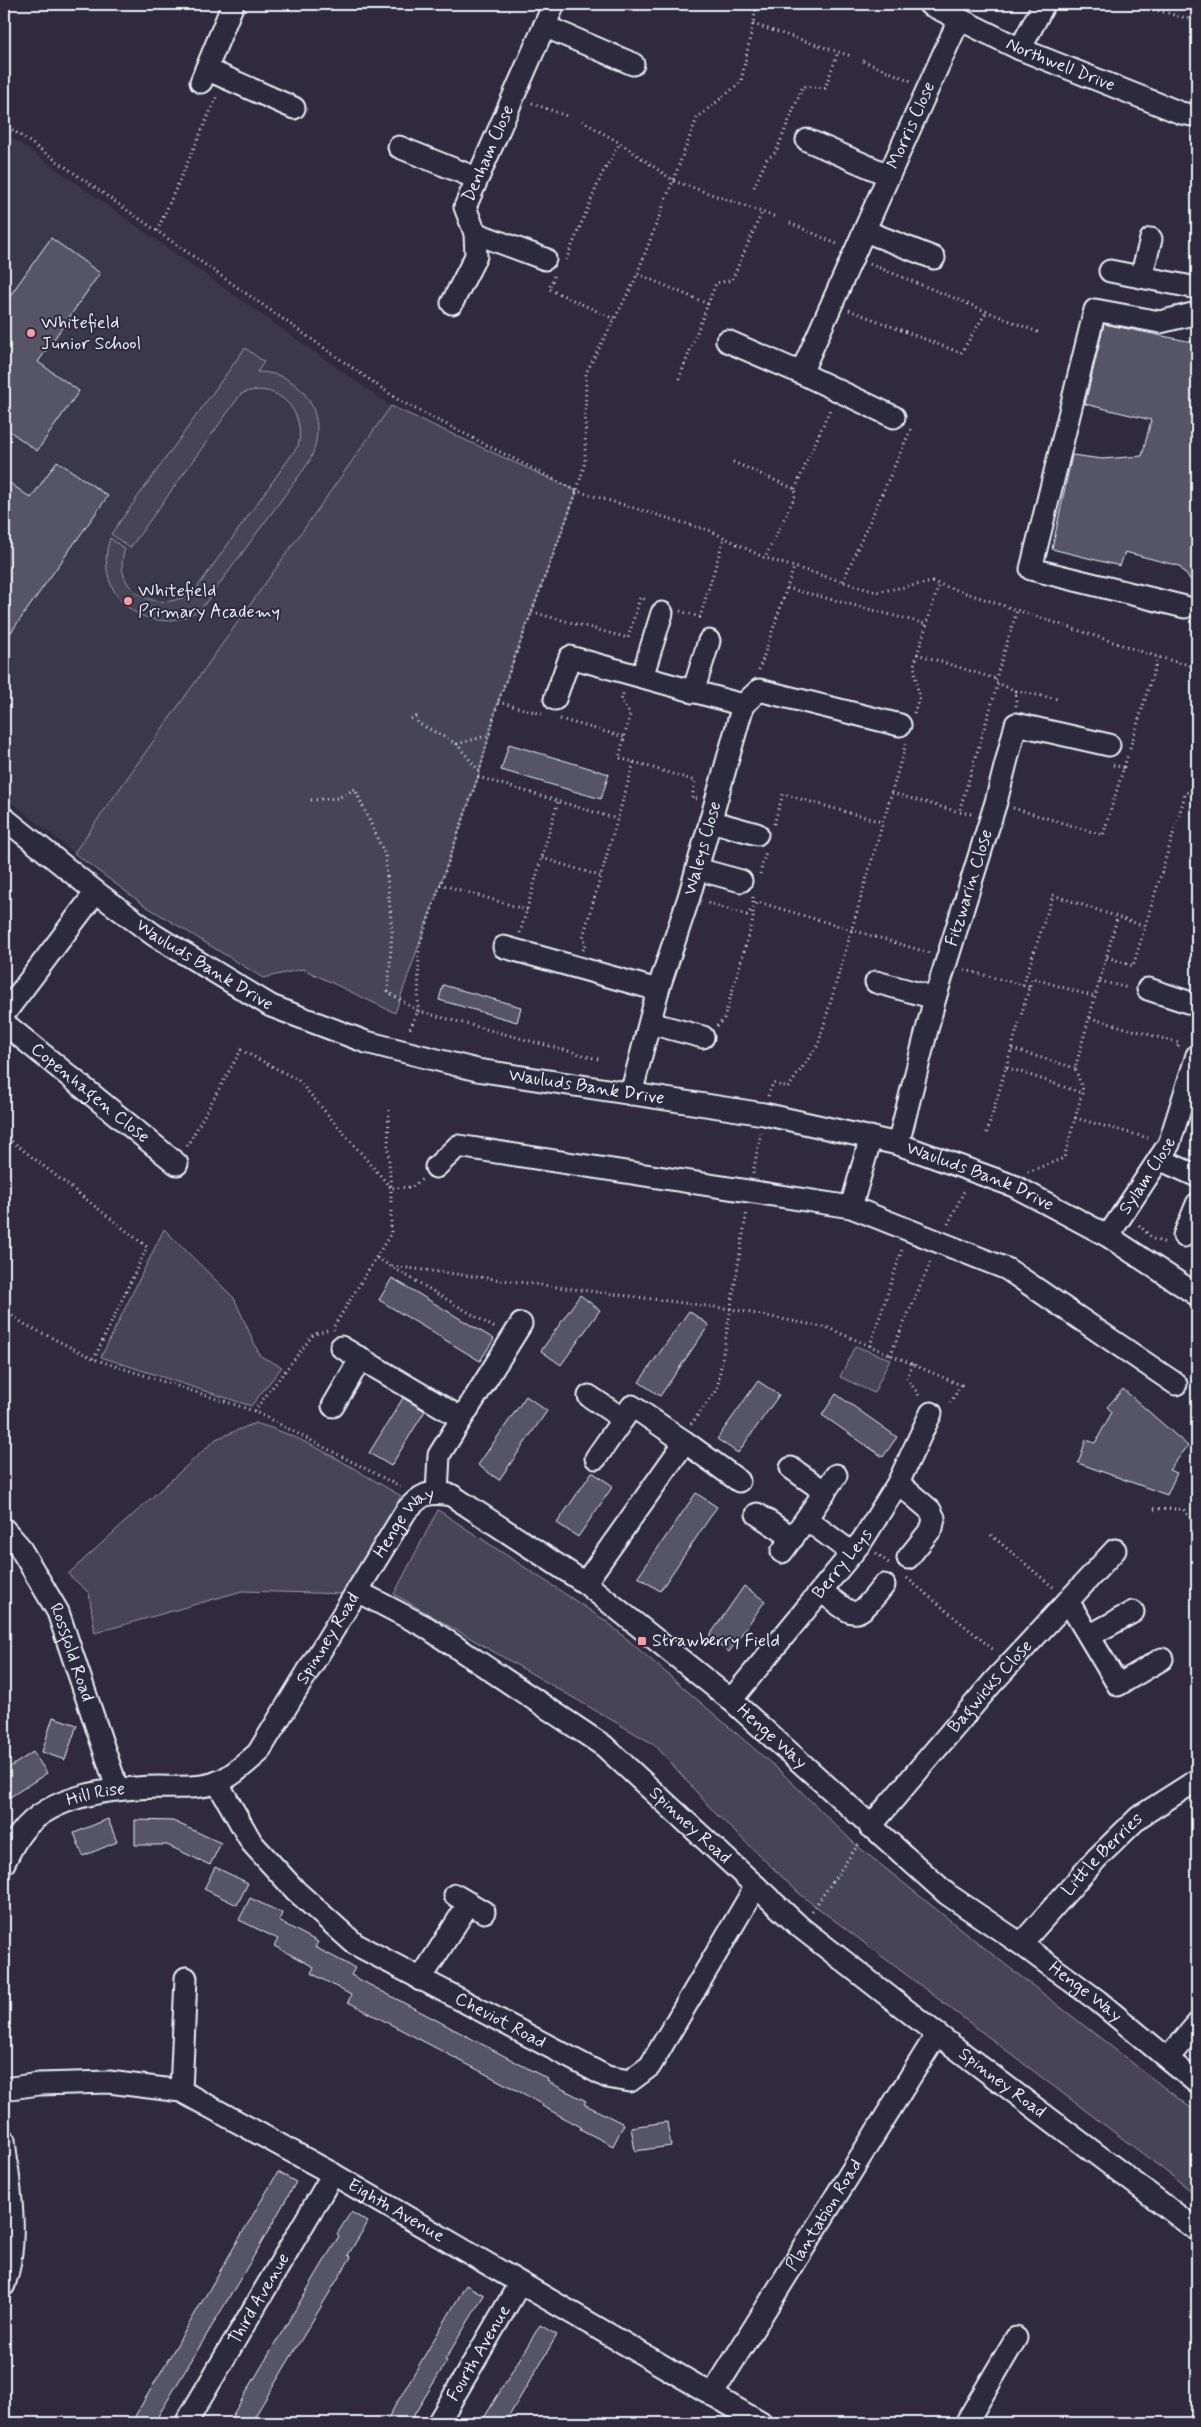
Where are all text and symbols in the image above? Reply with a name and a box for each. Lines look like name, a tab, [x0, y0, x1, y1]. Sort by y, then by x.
street label: Northwell Drive	[1002, 32, 1119, 98]
street label: Morris Close	[881, 78, 941, 173]
street label: Denham Close	[457, 101, 520, 206]
place label: Whitefield Junior School	[41, 311, 141, 356]
marker: Whitefield Junior School	[25, 327, 37, 339]
place label: Whitefield Primary Academy	[138, 579, 280, 624]
marker: Whitefield Primary Academy	[122, 595, 134, 607]
street label: Waleys Close	[678, 798, 727, 898]
street label: Fitzwarin Close	[940, 826, 999, 949]
street label: Wauluds Bank Drive	[131, 913, 278, 1017]
street label: Copenhagen Close	[26, 1037, 155, 1149]
street label: Wauluds Bank Drive	[507, 1063, 666, 1111]
street label: Sylam Close	[1113, 1135, 1182, 1219]
street label: Wauluds Bank Drive	[903, 1136, 1058, 1217]
street label: Henge Way	[368, 1481, 436, 1563]
street label: Berry Leys	[807, 1524, 879, 1604]
street label: Spinney Road	[291, 1588, 365, 1689]
street label: Rossfold Road	[43, 1599, 99, 1705]
place label: Strawberry Field	[652, 1629, 780, 1653]
marker: Strawberry Field	[636, 1635, 648, 1647]
street label: Bagwicks Close	[943, 1635, 1038, 1738]
street label: Henge Way	[731, 1699, 812, 1775]
street label: Hill Rise	[63, 1777, 126, 1812]
street label: Spinney Road	[644, 1781, 736, 1869]
street label: Little Berries	[1057, 1808, 1148, 1902]
street label: Henge Way	[1043, 1956, 1127, 2028]
street label: Cheviot Road	[450, 1987, 550, 2055]
street label: Spinney Road	[953, 2042, 1051, 2124]
street label: Plantation Road	[780, 2155, 868, 2276]
street label: Eighth Avenue	[343, 2173, 449, 2248]
street label: Third Avenue	[223, 2249, 296, 2349]
street label: Fourth Avenue	[441, 2300, 517, 2406]

